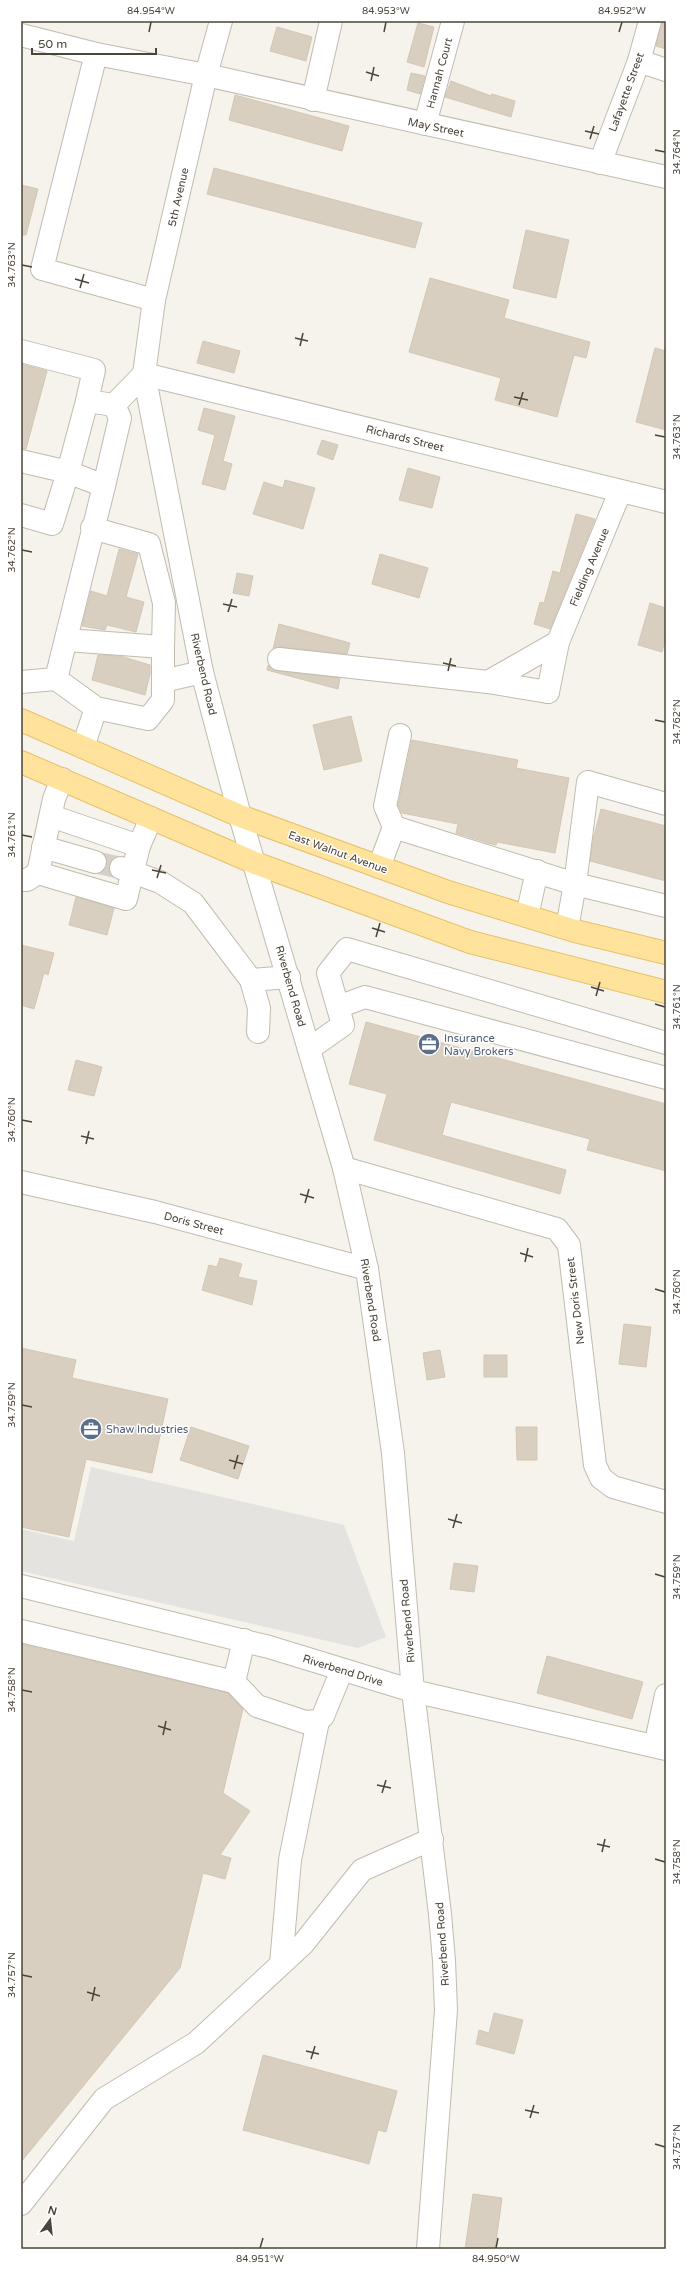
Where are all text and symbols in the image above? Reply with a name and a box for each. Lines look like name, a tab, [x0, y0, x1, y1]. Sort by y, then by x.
text: 84.954°W	[127, 5, 175, 17]
text: 84.953°W	[362, 5, 410, 17]
text: 84.952°W	[598, 5, 646, 17]
scale bar	[32, 30, 156, 56]
street label: Hannah Court	[424, 36, 455, 110]
text: 50 m	[38, 37, 67, 51]
street label: Lafayette Street	[606, 51, 647, 134]
street label: May Street	[407, 115, 465, 140]
text: 34.764°N	[671, 129, 683, 175]
street label: 5th Avenue	[165, 166, 192, 228]
text: 34.763°N	[6, 242, 18, 288]
text: 34.763°N	[671, 414, 683, 460]
street label: Richards Street	[365, 423, 445, 454]
street label: Fielding Avenue	[567, 526, 612, 608]
text: 34.762°N	[6, 527, 18, 573]
street label: Riverbend Road	[188, 632, 219, 717]
text: 34.762°N	[671, 699, 683, 745]
text: 34.761°N	[6, 812, 18, 858]
street label: East Walnut Avenue	[286, 828, 389, 877]
street label: Riverbend Road	[273, 944, 308, 1028]
text: 34.761°N	[671, 984, 683, 1030]
office icon: Insurance Navy Brokers	[416, 1031, 442, 1057]
place label: Insurance Navy Brokers	[444, 1032, 513, 1058]
text: 34.760°N	[6, 1097, 18, 1143]
street label: Doris Street	[163, 1209, 225, 1238]
street label: New Doris Street	[564, 1257, 587, 1345]
street label: Riverbend Road	[358, 1258, 384, 1343]
text: 34.760°N	[671, 1269, 683, 1315]
text: 34.759°N	[6, 1382, 18, 1428]
office icon: Shaw Industries	[78, 1416, 104, 1442]
place label: Shaw Industries	[106, 1423, 188, 1436]
text: 34.759°N	[671, 1554, 683, 1600]
street label: Riverbend Road	[397, 1578, 418, 1663]
street label: Riverbend Drive	[301, 1652, 385, 1689]
text: 34.758°N	[6, 1667, 18, 1713]
text: 34.758°N	[671, 1839, 683, 1885]
street label: Riverbend Road	[433, 1902, 452, 1986]
text: 34.757°N	[6, 1952, 18, 1998]
text: 34.757°N	[671, 2124, 683, 2170]
north arrow	[30, 2200, 70, 2240]
text: N	[47, 2203, 58, 2218]
text: 84.951°W	[236, 2253, 284, 2265]
text: 84.950°W	[472, 2253, 520, 2265]

